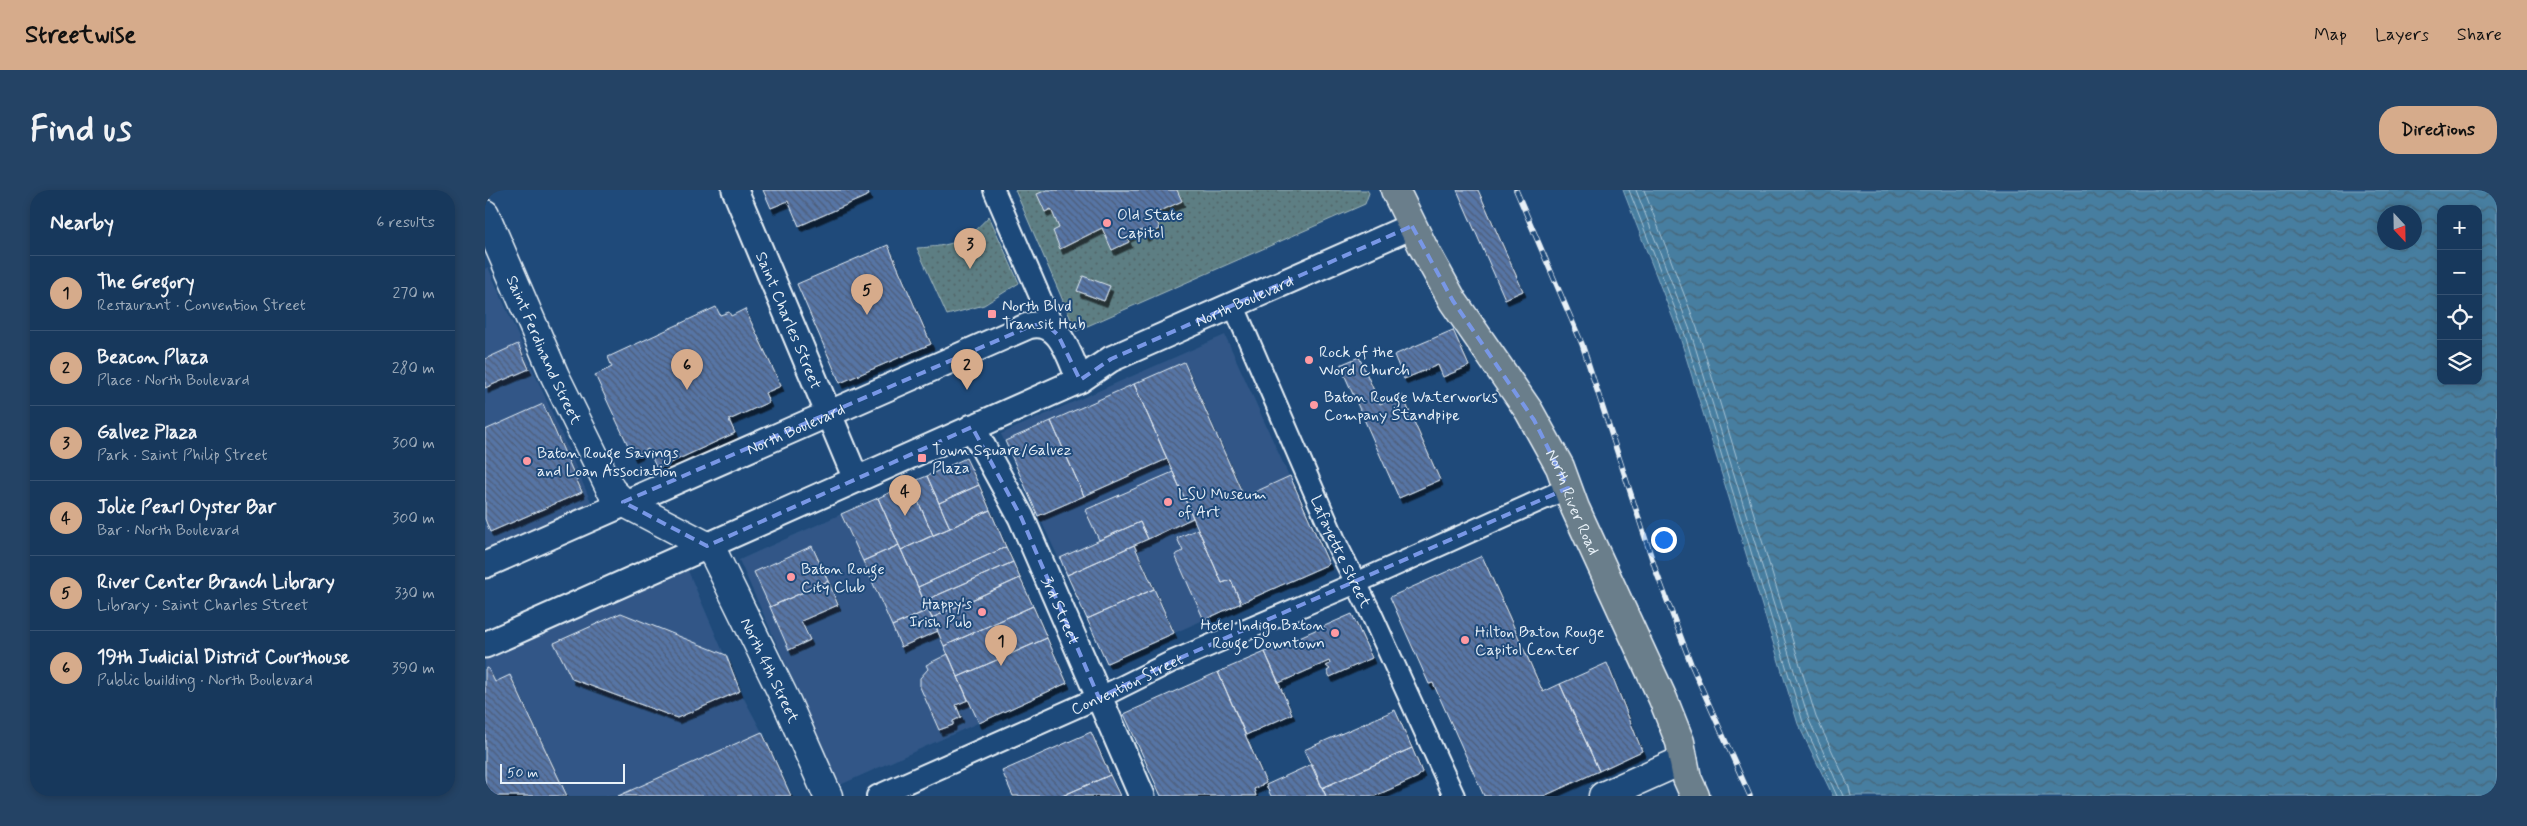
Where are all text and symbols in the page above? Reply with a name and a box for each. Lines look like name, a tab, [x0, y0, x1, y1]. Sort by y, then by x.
text: Streetwise	[25, 20, 136, 51]
text: Map	[2314, 23, 2347, 47]
text: Layers	[2375, 23, 2429, 47]
text: Share	[2457, 23, 2502, 47]
button: Directions	[2379, 106, 2497, 154]
text: Find us	[30, 107, 132, 153]
place label: Old State Capitol	[1117, 205, 1183, 244]
north arrow	[2377, 205, 2422, 250]
map controls	[2437, 205, 2482, 385]
button: +	[2437, 205, 2482, 250]
text: Nearby	[50, 209, 114, 237]
text: 6 results	[376, 212, 435, 233]
marker: Old State Capitol	[1101, 217, 1113, 229]
pin: 3	[954, 228, 986, 269]
street label: Saint Charles Street	[750, 249, 826, 393]
button: −	[2437, 250, 2482, 295]
text: The Gregory	[97, 270, 194, 295]
street label: North Boulevard	[1192, 271, 1297, 333]
street label: Saint Ferdinand Street	[501, 272, 586, 429]
pin: 5	[851, 274, 883, 315]
text: 1	[62, 283, 70, 304]
text: 270 m	[392, 283, 435, 304]
text: Restaurant · Convention Street	[97, 295, 306, 316]
button: locate	[2437, 295, 2482, 340]
place label: North Blvd Transit Hub	[1002, 296, 1086, 335]
marker: North Blvd Transit Hub	[986, 308, 998, 320]
button: layers	[2437, 340, 2482, 385]
place label: Rock of the Word Church	[1319, 342, 1410, 381]
text: Beacon Plaza	[97, 345, 208, 370]
pin: 6	[671, 349, 703, 390]
pin: 2	[951, 349, 983, 390]
marker: Rock of the Word Church	[1303, 354, 1315, 366]
text: 2	[62, 358, 70, 379]
text: 280 m	[392, 358, 435, 379]
text: Place · North Boulevard	[97, 370, 249, 391]
place label: Baton Rouge Waterworks Company Standpipe	[1324, 387, 1498, 426]
street label: North Boulevard	[744, 399, 848, 461]
marker: Baton Rouge Waterworks Company Standpipe	[1308, 399, 1320, 411]
text: Galvez Plaza	[97, 420, 197, 445]
text: 3	[62, 433, 70, 454]
text: 300 m	[392, 433, 435, 454]
place label: Town Square/Galvez Plaza	[932, 440, 1072, 479]
place label: Baton Rouge Savings and Loan Association	[537, 443, 678, 482]
text: Park · Saint Philip Street	[97, 445, 267, 466]
street label: North River Road	[1540, 446, 1604, 558]
marker: Town Square/Galvez Plaza	[916, 452, 928, 464]
marker: Baton Rouge Savings and Loan Association	[521, 455, 533, 467]
pin: 4	[889, 475, 921, 516]
place label: LSU Museum of Art	[1178, 484, 1267, 523]
street label: Lafayette Street	[1305, 492, 1376, 612]
text: Jolie Pearl Oyster Bar	[97, 495, 276, 520]
marker: LSU Museum of Art	[1162, 496, 1174, 508]
text: 4	[61, 508, 71, 529]
text: 300 m	[392, 508, 435, 529]
text: Bar · North Boulevard	[97, 520, 239, 541]
your location	[1651, 527, 1677, 553]
place label: Baton Rouge City Club	[801, 559, 885, 598]
text: River Center Branch Library	[97, 570, 335, 595]
marker: Baton Rouge City Club	[785, 571, 797, 583]
street label: 3rd Street	[1036, 573, 1084, 649]
text: 5	[61, 583, 71, 604]
text: 330 m	[394, 583, 435, 604]
place label: Happy's Irish Pub	[909, 594, 972, 633]
text: Library · Saint Charles Street	[97, 595, 309, 616]
marker: Happy's Irish Pub	[976, 606, 988, 618]
street label: North 4th Street	[735, 615, 804, 727]
place label: Hotel Indigo Baton Rouge Downtown	[1201, 615, 1325, 655]
place label: Hilton Baton Rouge Capitol Center	[1475, 622, 1605, 661]
pin: 1	[985, 625, 1017, 666]
marker: Hotel Indigo Baton Rouge Downtown	[1329, 627, 1341, 639]
marker: Hilton Baton Rouge Capitol Center	[1459, 634, 1471, 646]
text: 19th Judicial District Courthouse	[97, 645, 350, 670]
street label: Convention Street	[1068, 649, 1187, 720]
text: 6	[62, 658, 70, 679]
text: 390 m	[392, 658, 435, 679]
text: Public building · North Boulevard	[97, 670, 313, 691]
scale bar	[500, 761, 625, 784]
text: 50 m	[507, 764, 538, 782]

